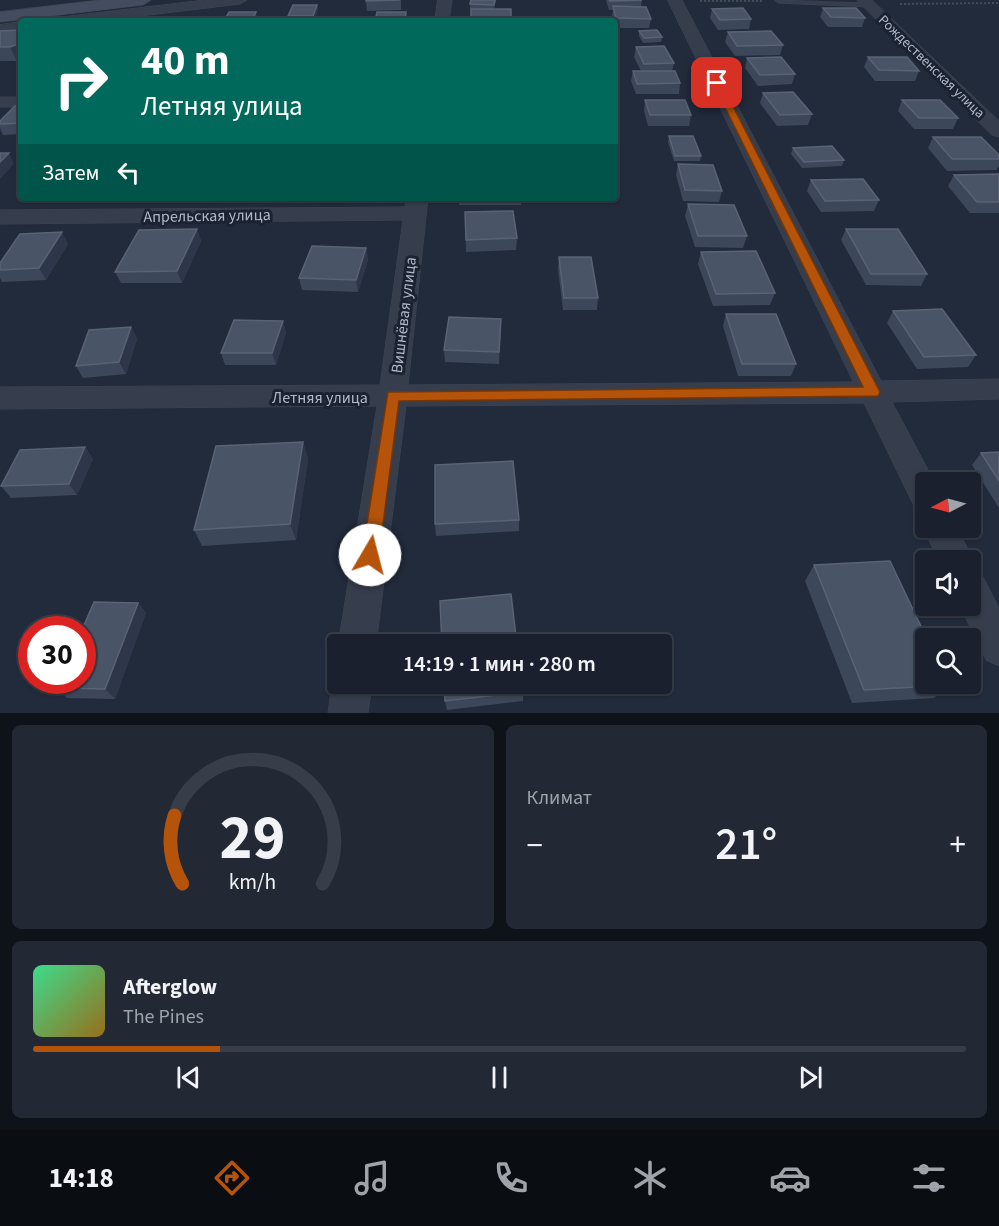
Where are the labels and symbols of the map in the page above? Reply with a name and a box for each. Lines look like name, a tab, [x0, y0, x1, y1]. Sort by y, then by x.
street label: Рождественская улица	[874, 11, 989, 123]
pin	[691, 57, 742, 108]
street label: Апрельская улица	[143, 204, 271, 228]
street label: Вишнёвая улица	[386, 256, 422, 374]
street label: Летняя улица	[272, 387, 368, 409]
north arrow	[915, 472, 981, 538]
position arrow	[338, 523, 402, 587]
speed limit sign: 30	[18, 616, 96, 694]

